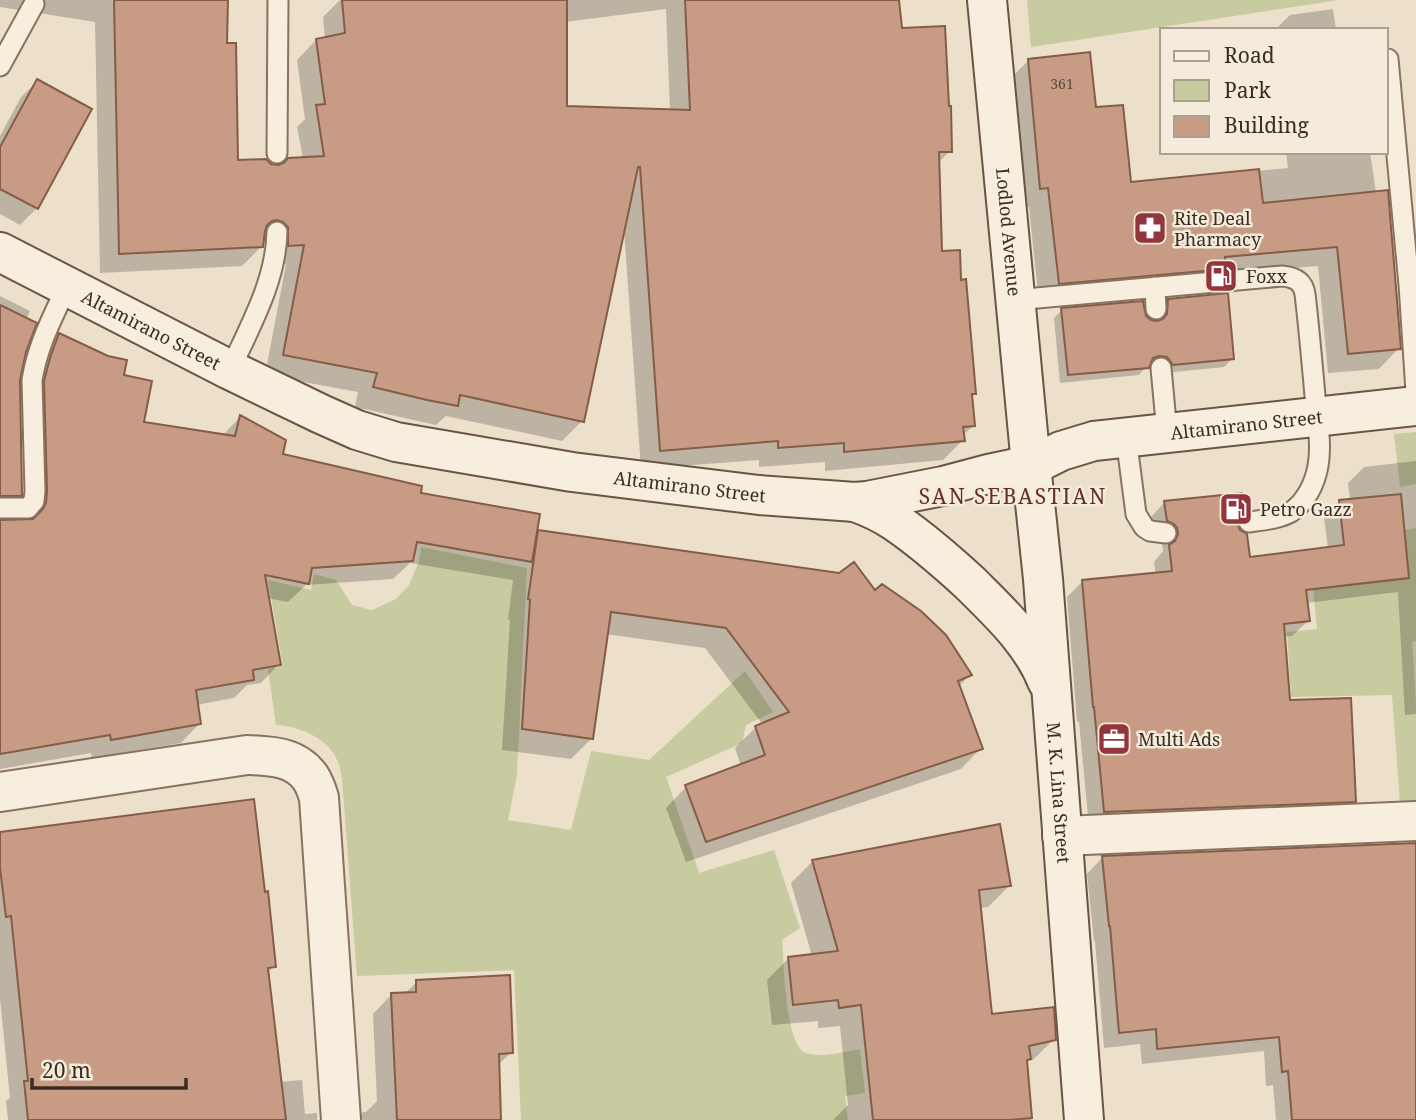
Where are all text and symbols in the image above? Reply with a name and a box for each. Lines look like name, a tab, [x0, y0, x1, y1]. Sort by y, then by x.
legend	[1160, 28, 1388, 154]
text: Road	[1224, 41, 1275, 69]
house number: 361	[1050, 74, 1074, 93]
text: Park	[1224, 76, 1271, 104]
text: Building	[1224, 111, 1309, 139]
street label: Lodlod Avenue	[991, 167, 1027, 297]
place label: Rite Deal Pharmacy	[1174, 206, 1262, 251]
pharmacy icon: Rite Deal Pharmacy	[1131, 209, 1169, 247]
fuel station icon: Foxx	[1202, 257, 1240, 295]
place label: Foxx	[1246, 264, 1288, 288]
street label: Altamirano Street	[78, 284, 225, 375]
street label: Altamirano Street	[1169, 404, 1324, 445]
street label: Altamirano Street	[613, 465, 767, 507]
district label: SAN SEBASTIAN	[919, 482, 1107, 510]
fuel station icon: Petro Gazz	[1217, 490, 1255, 528]
place label: Petro Gazz	[1260, 497, 1352, 521]
office icon: Multi Ads	[1095, 720, 1133, 758]
street label: M. K. Lina Street	[1042, 721, 1077, 864]
place label: Multi Ads	[1138, 727, 1220, 751]
scale bar	[32, 1046, 186, 1090]
text: 20 m	[42, 1056, 91, 1084]

